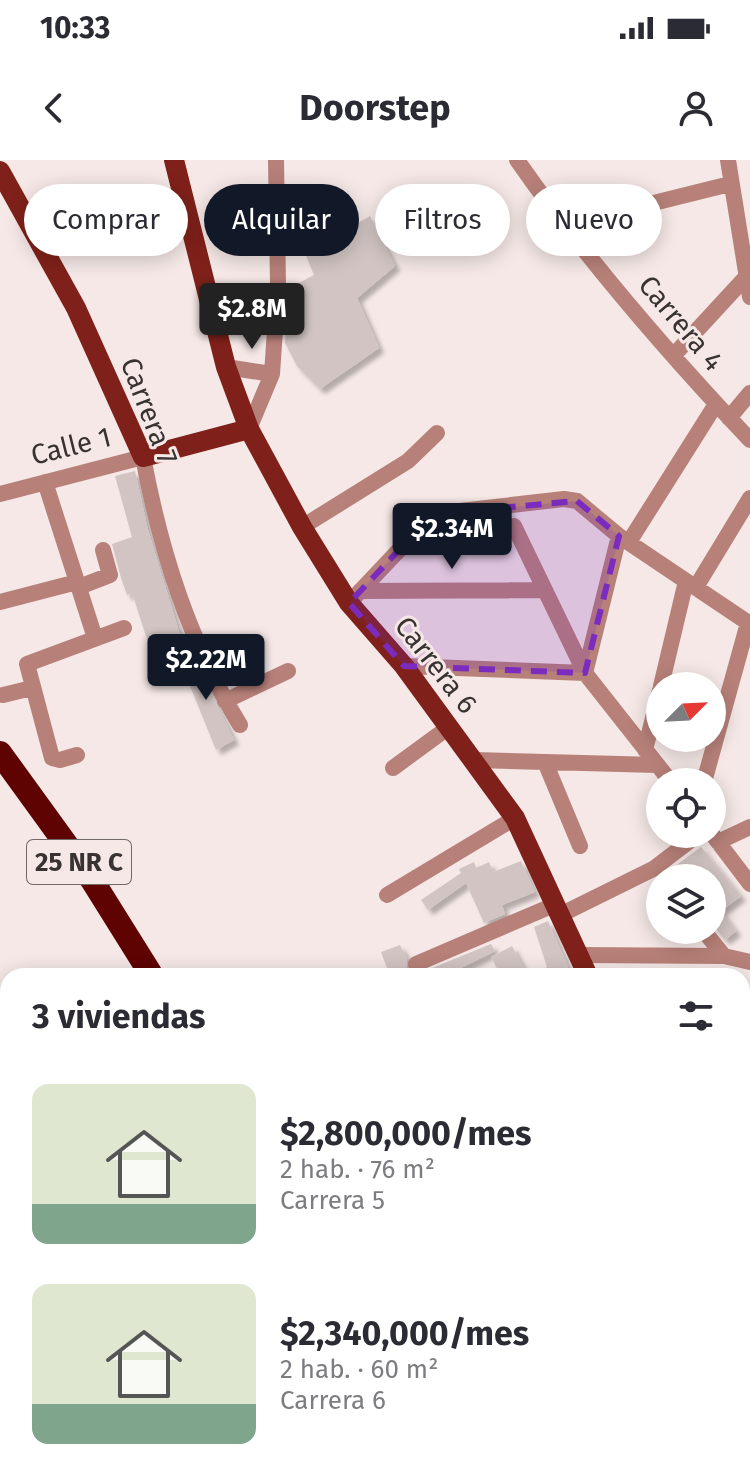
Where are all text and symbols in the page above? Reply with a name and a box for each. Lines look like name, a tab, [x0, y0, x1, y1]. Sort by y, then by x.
text: 10:33	[40, 10, 110, 46]
icon: back	[32, 86, 76, 130]
text: Doorstep	[299, 86, 451, 130]
icon: person	[674, 86, 718, 130]
chip: Comprar	[24, 184, 188, 256]
chip: Alquilar	[204, 184, 359, 256]
chip: Filtros	[375, 184, 510, 256]
chip: Nuevo	[526, 184, 662, 256]
street label: Carrera 4	[632, 269, 730, 377]
pin: $2.8M	[196, 283, 308, 351]
text: $2.8M	[217, 293, 287, 324]
street label: Carrera 7	[114, 353, 184, 469]
street label: Calle 1	[27, 420, 115, 472]
pin: $2.34M	[387, 503, 517, 571]
text: $2.34M	[411, 513, 493, 544]
street label: Carrera 6	[388, 610, 484, 720]
pin: $2.22M	[141, 634, 271, 702]
text: $2.22M	[165, 644, 247, 675]
north arrow	[646, 672, 726, 752]
map controls	[646, 672, 726, 944]
button: locate	[646, 768, 726, 848]
road number: 25 NR C	[27, 840, 131, 884]
button: layers	[646, 864, 726, 944]
icon: filters	[674, 994, 718, 1038]
text: 3 viviendas	[32, 996, 205, 1037]
text: $2,800,000/mes	[280, 1113, 532, 1154]
icon: home	[96, 1116, 192, 1212]
text: 2 hab. · 76 m²	[280, 1154, 435, 1185]
text: Carrera 5	[280, 1185, 385, 1216]
text: $2,340,000/mes	[280, 1313, 529, 1354]
icon: home	[96, 1316, 192, 1412]
text: 2 hab. · 60 m²	[280, 1354, 438, 1385]
text: Carrera 6	[280, 1385, 386, 1416]

